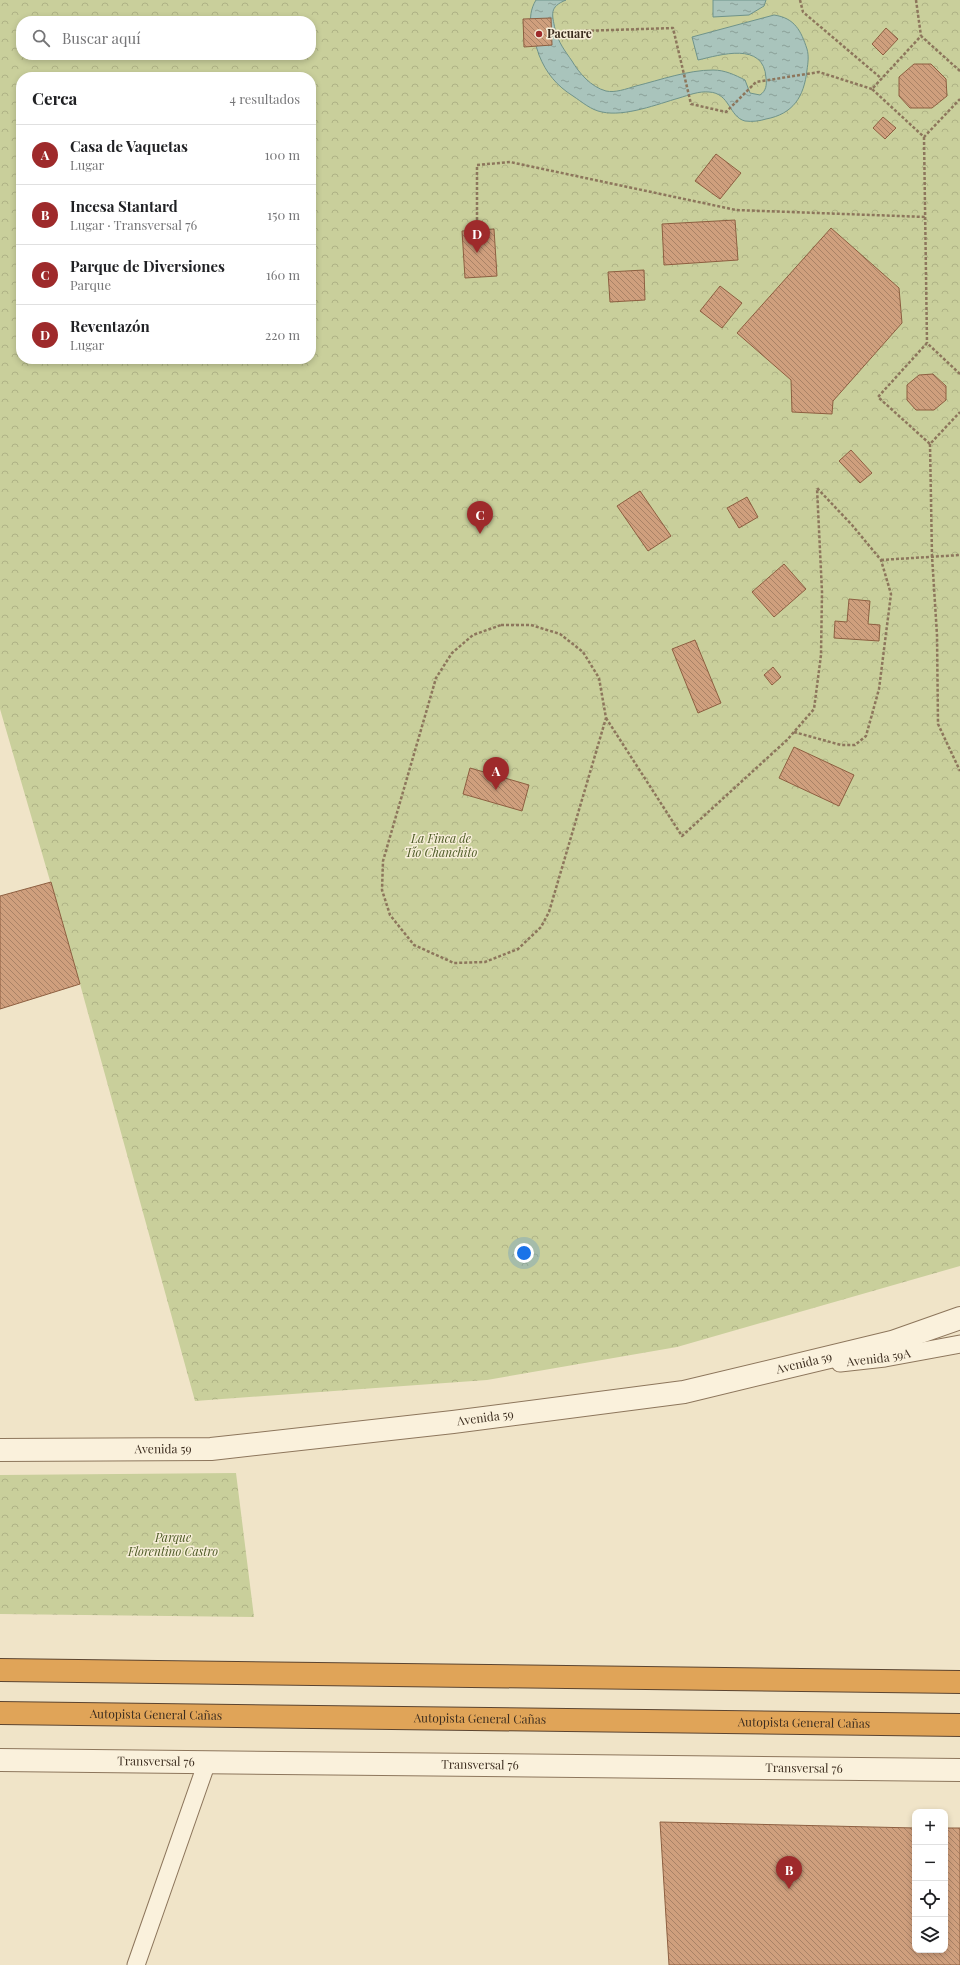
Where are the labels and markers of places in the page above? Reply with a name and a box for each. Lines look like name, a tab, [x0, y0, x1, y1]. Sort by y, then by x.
place label: Pacuare	[547, 25, 592, 41]
marker: Pacuare	[534, 29, 544, 39]
pin: D	[464, 220, 490, 253]
pin: C	[467, 501, 493, 534]
pin: A	[483, 757, 509, 790]
pin: B	[776, 1856, 802, 1889]

